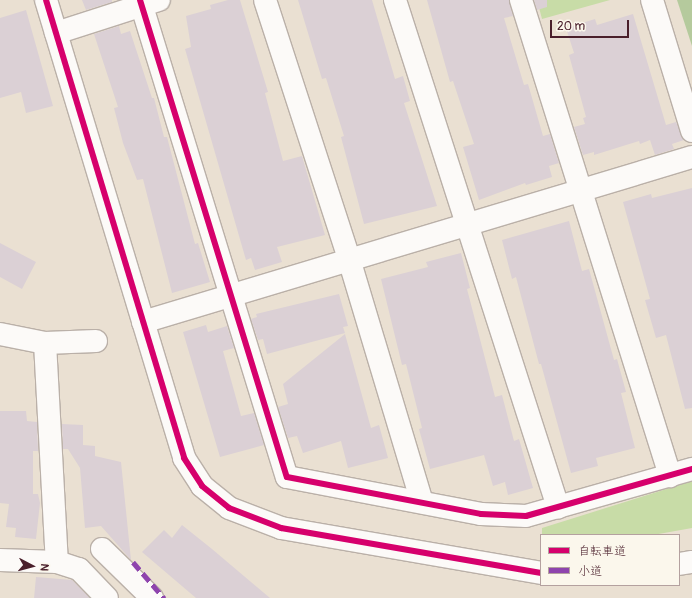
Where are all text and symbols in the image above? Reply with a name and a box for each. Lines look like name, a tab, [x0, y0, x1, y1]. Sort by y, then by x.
scale bar	[552, 12, 631, 38]
text: 20 m	[557, 19, 585, 34]
legend	[540, 534, 680, 586]
text: 自転車道	[578, 544, 626, 559]
north arrow	[12, 546, 52, 586]
text: N	[38, 563, 51, 572]
text: 小道	[578, 564, 602, 579]

